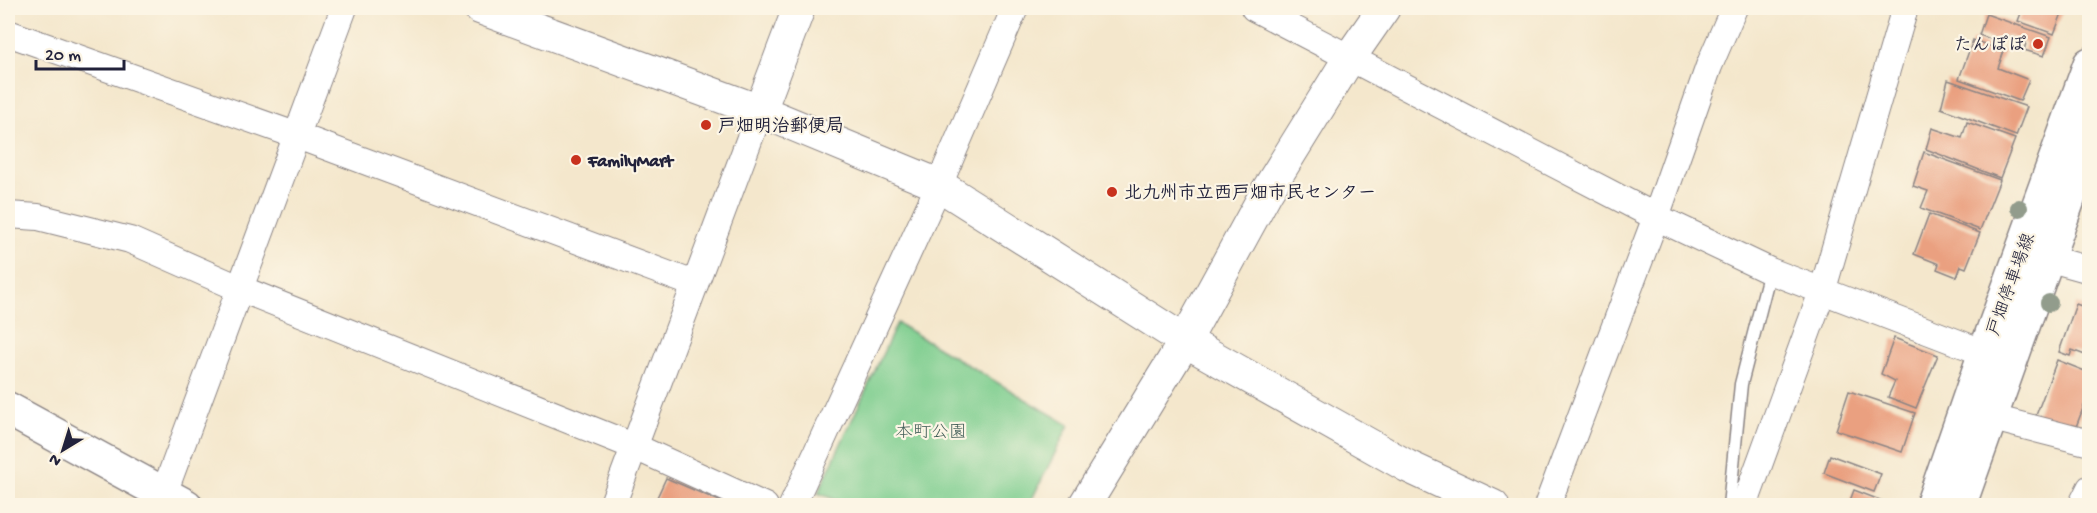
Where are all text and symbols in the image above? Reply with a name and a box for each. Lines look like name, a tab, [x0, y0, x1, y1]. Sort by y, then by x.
scale bar	[36, 33, 124, 71]
place label: たんぽぽ	[1954, 35, 2026, 57]
marker: たんぽぽ	[2031, 37, 2045, 51]
text: 20 m	[45, 46, 81, 67]
place label: 戸畑明治郵便局	[718, 116, 844, 138]
marker: 戸畑明治郵便局	[699, 118, 713, 132]
place label: FamilyMart	[587, 152, 675, 173]
marker: FamilyMart	[569, 153, 583, 167]
place label: 北九州市立西戸畑市民センター	[1124, 183, 1376, 205]
marker: 北九州市立西戸畑市民センター	[1105, 185, 1119, 199]
street label: 戸畑停車場線	[1983, 230, 2041, 339]
north arrow	[33, 420, 93, 480]
park label: 本町公園	[895, 422, 967, 444]
text: N	[46, 448, 66, 470]

